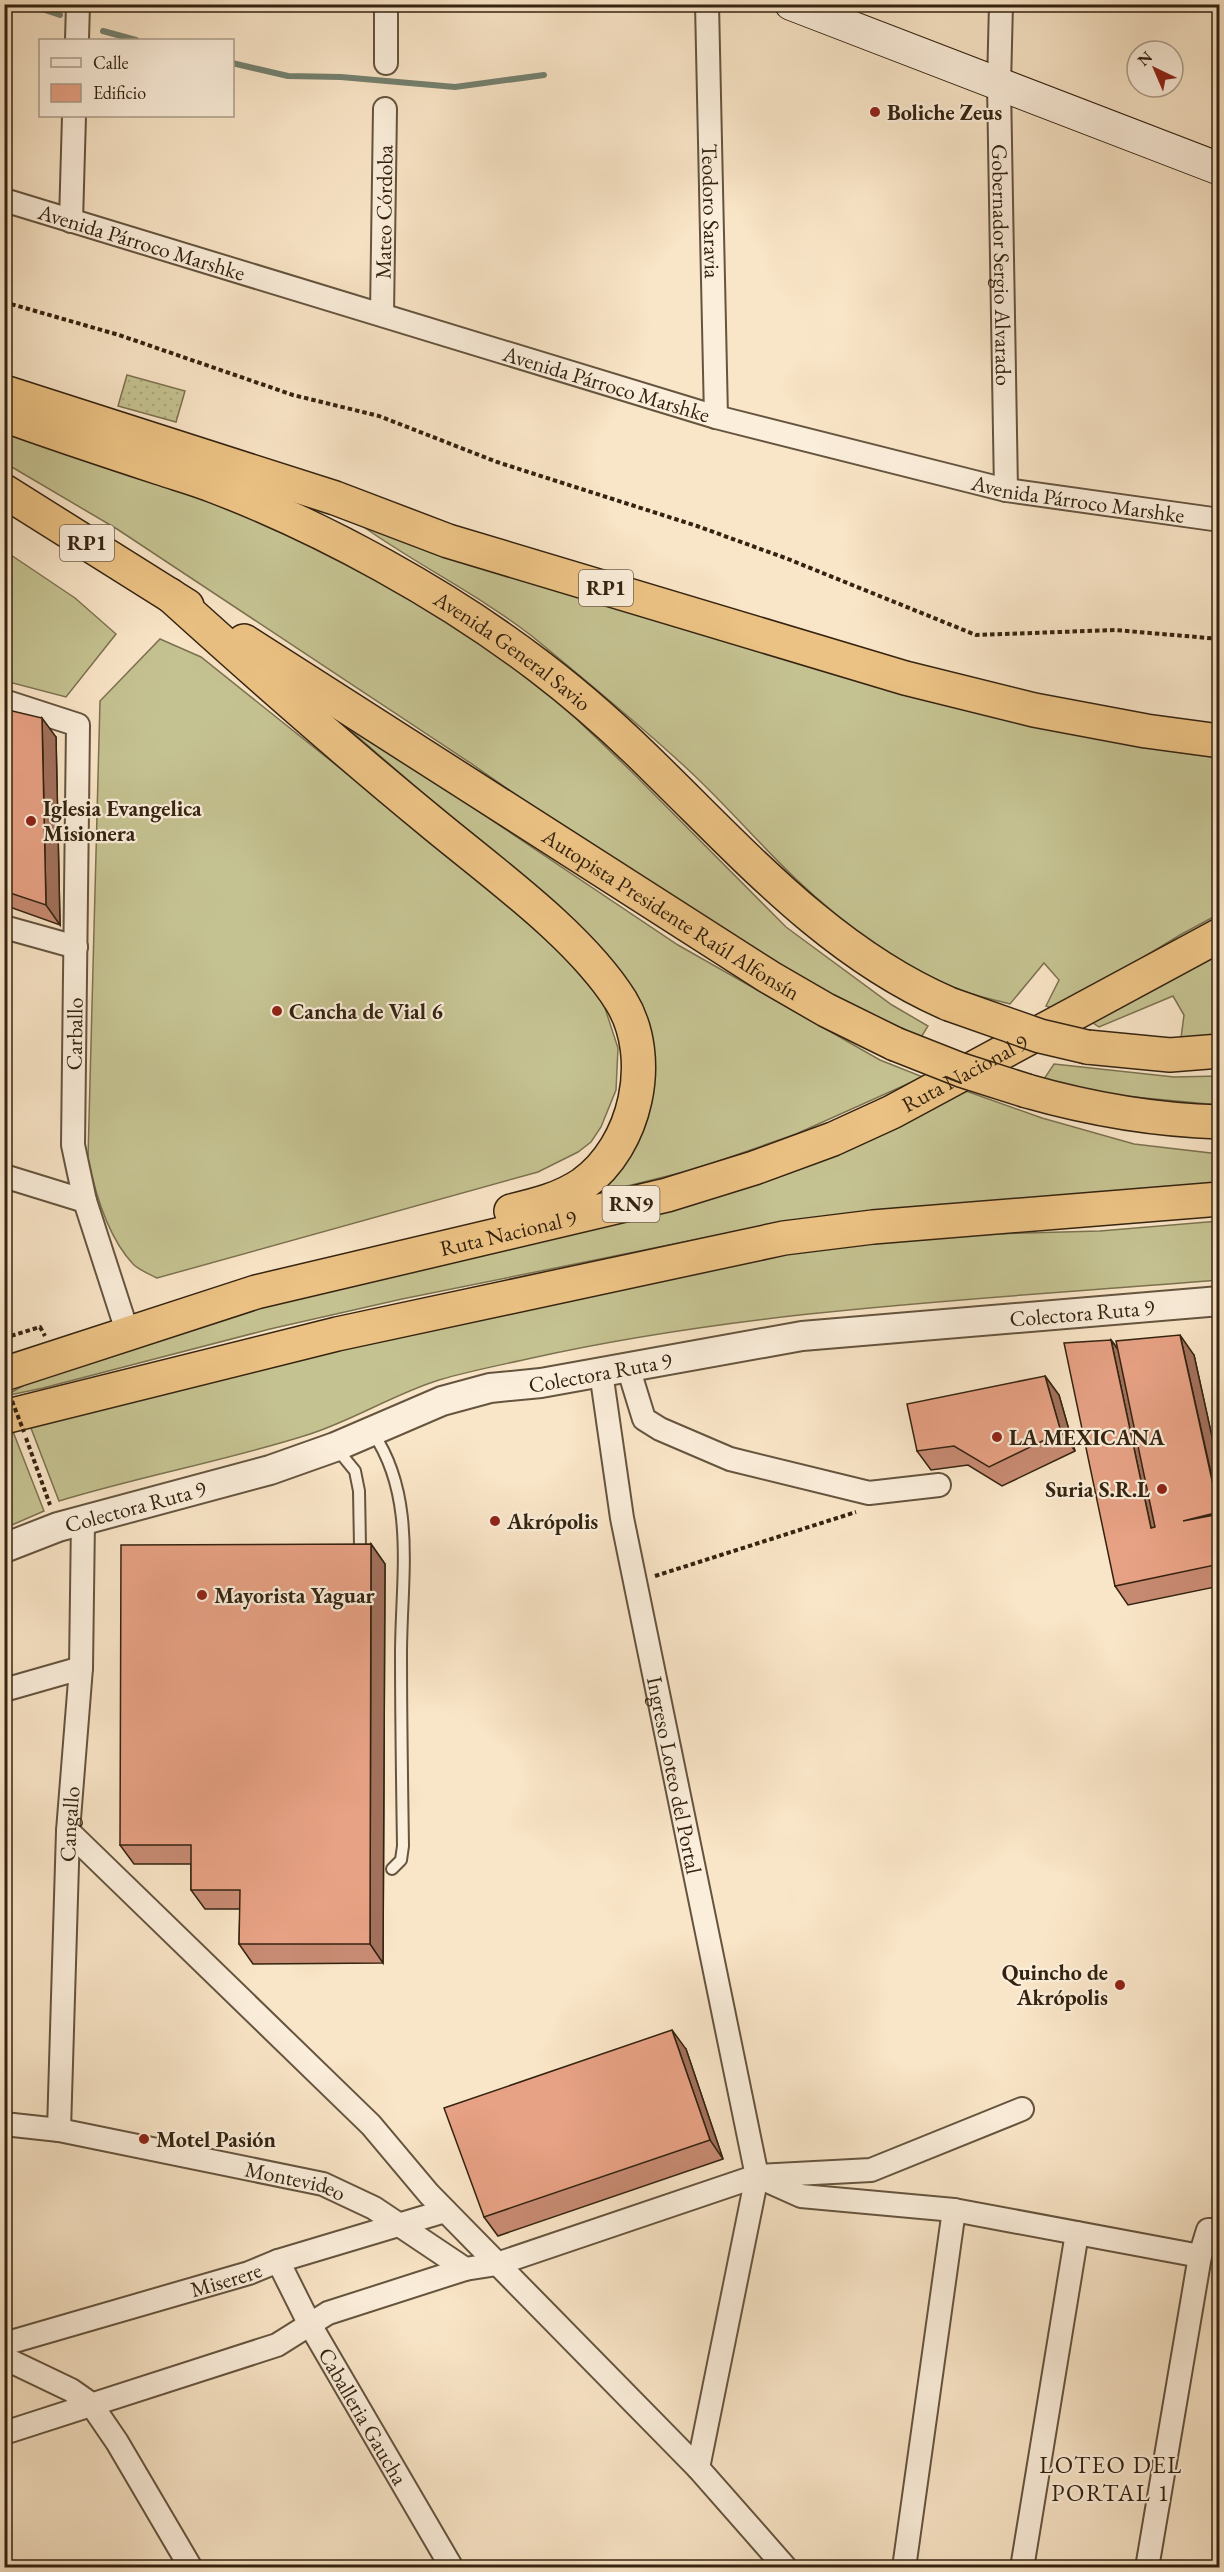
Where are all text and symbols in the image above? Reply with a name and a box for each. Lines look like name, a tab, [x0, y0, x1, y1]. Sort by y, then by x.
legend	[39, 39, 234, 117]
north arrow	[1125, 39, 1185, 99]
text: N	[1133, 46, 1157, 71]
text: Calle	[93, 51, 129, 74]
text: Edificio	[93, 81, 146, 104]
place label: Boliche Zeus	[887, 98, 1002, 127]
marker: Boliche Zeus	[868, 105, 882, 119]
street label: Teodoro Saravia	[695, 143, 727, 279]
street label: Mateo Córdoba	[369, 144, 399, 279]
street label: Gobernador Sergio Alvarado	[985, 144, 1018, 386]
street label: Avenida Párroco Marshke	[34, 197, 249, 288]
street label: Avenida Párroco Marshke	[499, 339, 714, 429]
street label: Avenida Párroco Marshke	[968, 468, 1187, 530]
road number: RP1	[60, 525, 114, 561]
road number: RP1	[579, 570, 633, 606]
street label: Avenida General Savio	[428, 584, 597, 718]
place label: Iglesia Evangelica Misionera	[43, 794, 202, 848]
marker: Iglesia Evangelica Misionera	[24, 814, 38, 828]
street label: Autopista Presidente Raúl Alfonsín	[536, 821, 805, 1007]
street label: Carballo	[59, 997, 90, 1071]
place label: Cancha de Vial 6	[289, 997, 443, 1026]
marker: Cancha de Vial 6	[270, 1004, 284, 1018]
street label: Ruta Nacional 9	[897, 1027, 1034, 1119]
road number: RN9	[602, 1186, 660, 1222]
street label: Ruta Nacional 9	[437, 1203, 580, 1263]
street label: Colectora Ruta 9	[1008, 1293, 1156, 1334]
street label: Colectora Ruta 9	[527, 1346, 675, 1399]
place label: LA MEXICANA	[1009, 1423, 1165, 1452]
marker: LA MEXICANA	[990, 1430, 1004, 1444]
street label: Colectora Ruta 9	[62, 1474, 210, 1540]
place label: Suria S.R.L	[1045, 1475, 1150, 1504]
marker: Suria S.R.L	[1155, 1482, 1169, 1496]
place label: Akrópolis	[506, 1507, 598, 1536]
marker: Akrópolis	[488, 1514, 502, 1528]
place label: Mayorista Yaguar	[214, 1581, 376, 1610]
marker: Mayorista Yaguar	[195, 1588, 209, 1602]
street label: Ingreso Loteo del Portal	[640, 1674, 709, 1877]
street label: Cangallo	[53, 1785, 87, 1862]
place label: Quincho de Akrópolis	[1002, 1958, 1108, 2012]
marker: Quincho de Akrópolis	[1113, 1978, 1127, 1992]
place label: Motel Pasión	[156, 2125, 276, 2154]
marker: Motel Pasión	[137, 2132, 151, 2146]
street label: Montevideo	[242, 2154, 350, 2208]
street label: Miserere	[187, 2255, 267, 2304]
street label: Caballeria Gaucha	[311, 2342, 414, 2491]
district label: LOTEO DEL PORTAL 1	[1039, 2449, 1183, 2508]

